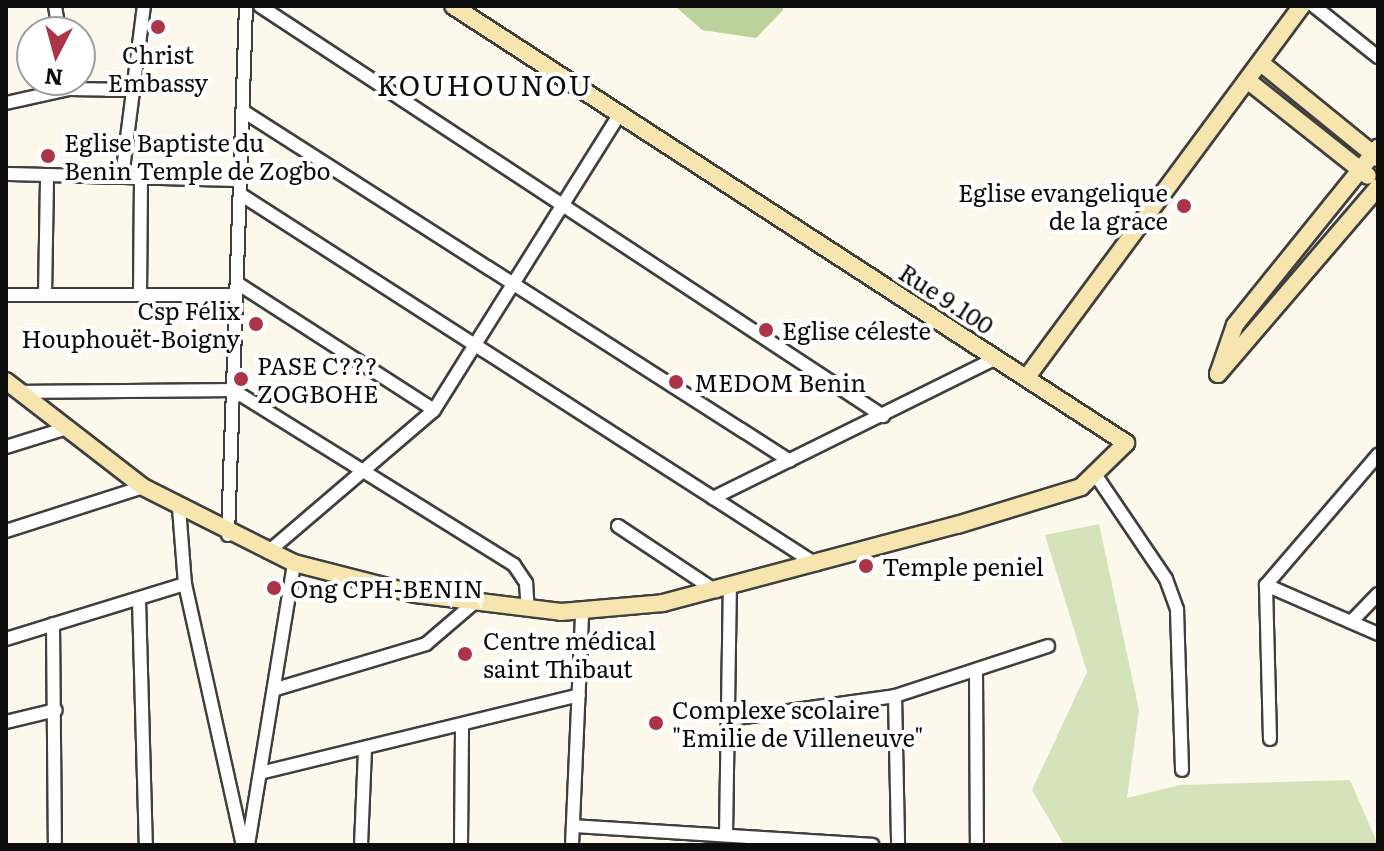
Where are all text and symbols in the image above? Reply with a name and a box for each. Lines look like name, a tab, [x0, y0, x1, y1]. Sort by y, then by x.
north arrow	[16, 16, 96, 96]
marker: Christ Embassy	[149, 18, 167, 36]
place label: Christ Embassy	[108, 40, 208, 96]
text: N	[43, 61, 65, 96]
district label: KOUHOUNOU	[377, 67, 593, 101]
place label: Eglise Baptiste du Benin Temple de Zogbo	[64, 128, 331, 184]
marker: Eglise Baptiste du Benin Temple de Zogbo	[39, 147, 57, 165]
place label: Eglise evangelique de la grace	[958, 178, 1168, 234]
marker: Eglise evangelique de la grace	[1175, 197, 1193, 215]
street label: Rue 9.100	[894, 257, 1000, 339]
place label: Csp Félix Houphouët-Boigny	[22, 296, 240, 352]
marker: Csp Félix Houphouët-Boigny	[247, 315, 265, 333]
place label: Eglise céleste	[782, 316, 931, 344]
marker: Eglise céleste	[757, 321, 775, 339]
place label: PASE C??? ZOGBOHE	[257, 351, 379, 407]
place label: MEDOM Benin	[694, 368, 866, 396]
marker: PASE C??? ZOGBOHE	[232, 370, 250, 388]
marker: MEDOM Benin	[665, 371, 687, 393]
place label: Temple peniel	[882, 552, 1044, 580]
marker: Temple peniel	[857, 557, 875, 575]
place label: Ong CPH-BENIN	[290, 574, 483, 602]
marker: Ong CPH-BENIN	[265, 579, 283, 597]
place label: Centre médical saint Thibaut	[483, 626, 656, 682]
marker: Centre médical saint Thibaut	[454, 643, 476, 665]
place label: Complexe scolaire "Emilie de Villeneuve"	[672, 695, 923, 751]
marker: Complexe scolaire "Emilie de Villeneuve"	[647, 714, 665, 732]

